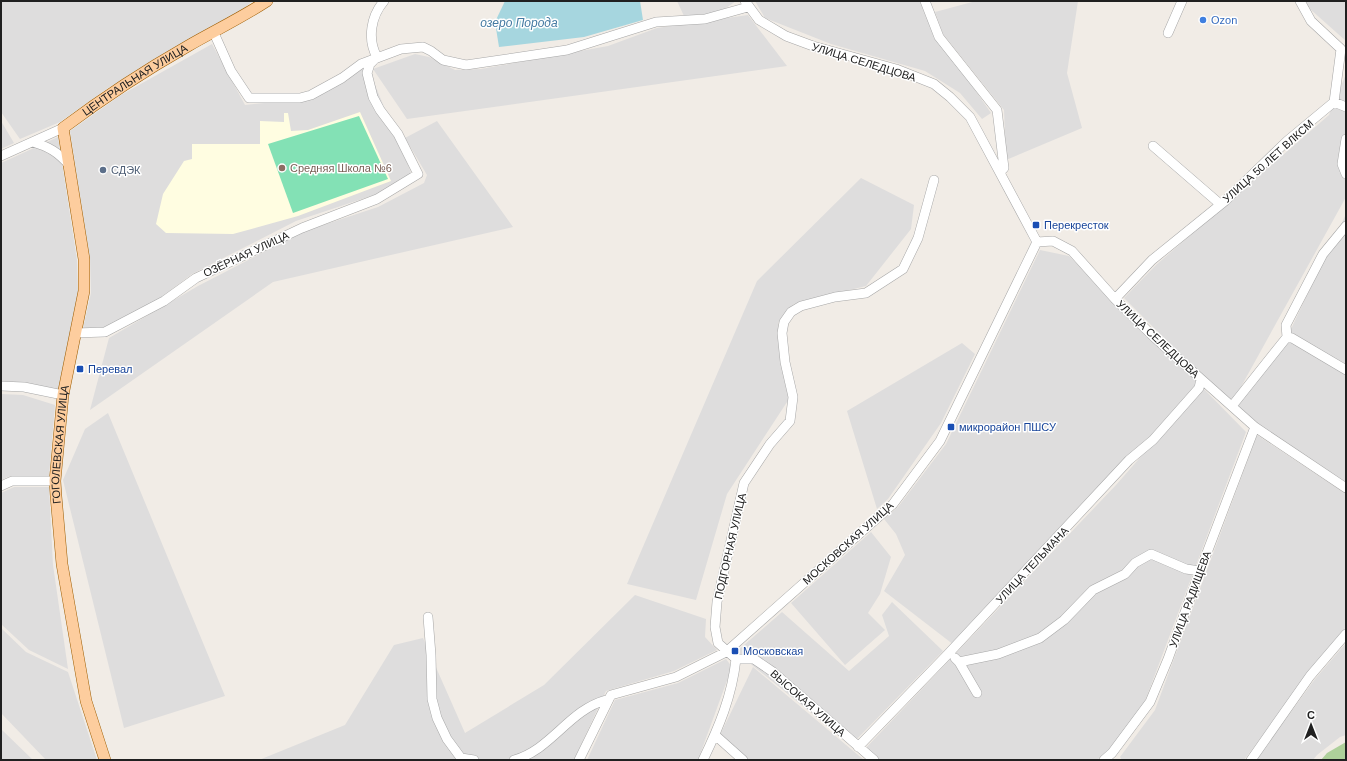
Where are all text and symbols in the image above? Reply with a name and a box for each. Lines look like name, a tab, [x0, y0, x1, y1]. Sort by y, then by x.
place label: Ozon	[1211, 14, 1237, 26]
marker: Ozon	[1198, 15, 1208, 25]
water label: озеро Порода	[480, 16, 558, 30]
street label: УЛИЦА СЕЛЕДЦОВА	[810, 40, 918, 84]
street label: ЦЕНТРАЛЬНАЯ УЛИЦА	[80, 41, 190, 118]
street label: УЛИЦА 50 ЛЕТ ВЛКСМ	[1220, 117, 1316, 205]
place label: Средняя Школа №6	[290, 162, 392, 174]
marker: Средняя Школа №6	[277, 163, 287, 173]
place label: СДЭК	[111, 164, 141, 176]
marker: СДЭК	[98, 165, 108, 175]
place label: Перекресток	[1044, 219, 1109, 231]
marker: Перекресток	[1031, 220, 1041, 230]
street label: ОЗЁРНАЯ УЛИЦА	[201, 229, 291, 279]
street label: УЛИЦА СЕЛЕДЦОВА	[1114, 298, 1202, 381]
place label: Перевал	[88, 363, 133, 375]
marker: Перевал	[75, 364, 85, 374]
street label: ГОГОЛЕВСКАЯ УЛИЦА	[49, 384, 71, 504]
place label: микрорайон ПШСУ	[959, 421, 1057, 433]
marker: микрорайон ПШСУ	[946, 422, 956, 432]
street label: ПОДГОРНАЯ УЛИЦА	[712, 491, 748, 600]
street label: МОСКОВСКАЯ УЛИЦА	[800, 499, 896, 587]
street label: УЛИЦА ТЕЛЬМАНА	[993, 524, 1071, 606]
street label: УЛИЦА РАДИЩЕВА	[1167, 548, 1213, 649]
place label: Московская	[743, 645, 803, 657]
marker: Московская	[730, 646, 740, 656]
street label: ВЫСОКАЯ УЛИЦА	[768, 667, 848, 739]
north arrow	[1291, 705, 1331, 745]
text: С	[1307, 709, 1315, 721]

